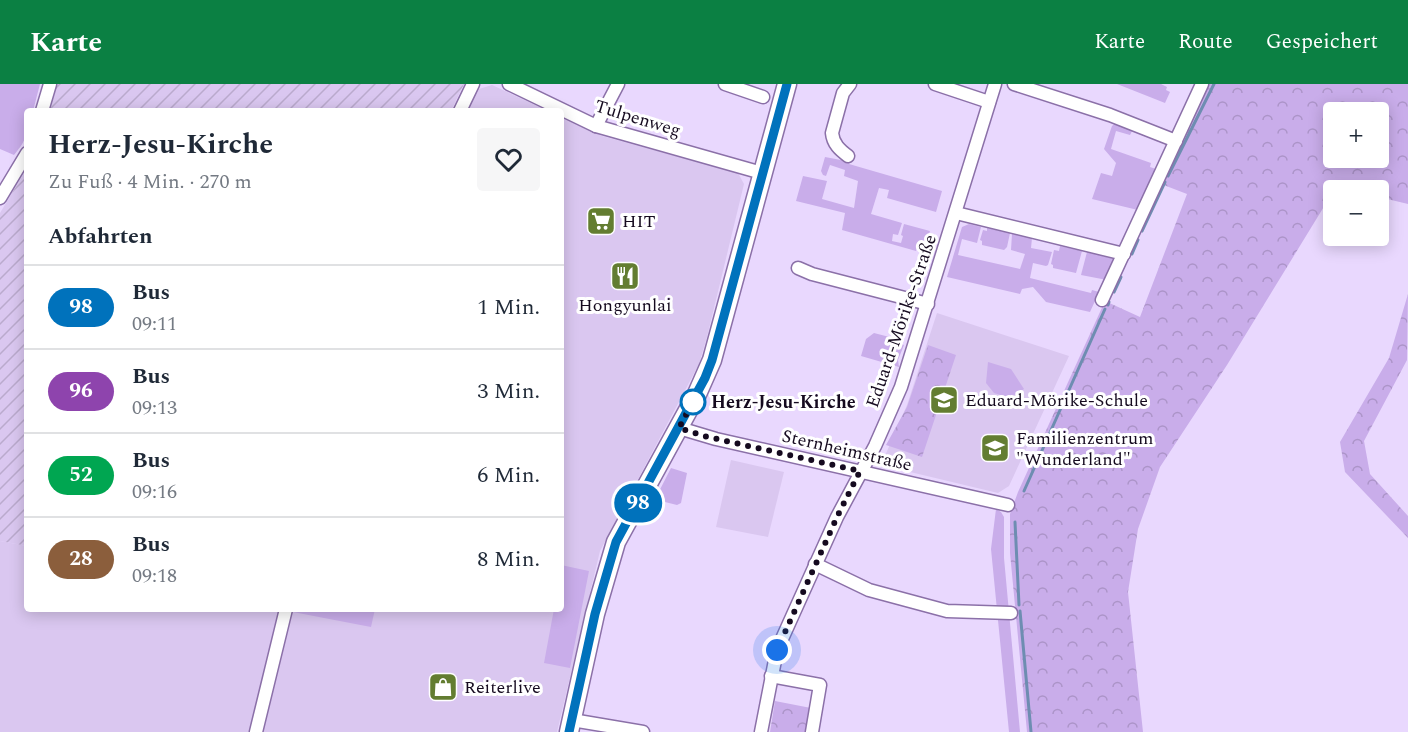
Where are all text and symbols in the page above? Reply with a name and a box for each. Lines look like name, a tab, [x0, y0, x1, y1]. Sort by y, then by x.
text: Karte	[30, 21, 102, 64]
text: Karte	[1094, 26, 1145, 58]
text: Route	[1178, 26, 1233, 58]
text: Gespeichert	[1266, 26, 1378, 58]
street label: Tulpenweg	[591, 93, 684, 144]
map controls	[1323, 102, 1389, 246]
button: +	[1323, 102, 1389, 168]
text: Herz-Jesu-Kirche	[48, 123, 273, 166]
button: heart	[477, 128, 540, 191]
text: Zu Fuß · 4 Min. · 270 m	[48, 167, 252, 197]
button: −	[1323, 180, 1389, 246]
supermarket icon: HIT	[585, 205, 617, 237]
place label: HIT	[622, 208, 656, 235]
text: Abfahrten	[48, 220, 153, 253]
street label: Eduard-Mörike-Straße	[859, 231, 944, 411]
restaurant icon: Hongyunlai	[609, 260, 641, 292]
text: Bus	[132, 276, 170, 309]
text: 98	[69, 291, 93, 323]
text: 1 Min.	[477, 291, 540, 324]
place label: Hongyunlai	[578, 292, 672, 319]
text: 09:11	[132, 309, 177, 339]
text: Bus	[132, 360, 170, 393]
text: 96	[69, 375, 93, 407]
text: 3 Min.	[477, 375, 540, 408]
school or university icon: Eduard-Mörike-Schule	[928, 384, 960, 416]
place label: Eduard-Mörike-Schule	[965, 387, 1148, 414]
marker: Herz-Jesu-Kirche	[680, 389, 706, 415]
place label: Herz-Jesu-Kirche	[711, 389, 856, 416]
text: 09:13	[132, 393, 177, 423]
street label: Sternheimstraße	[779, 422, 915, 479]
place label: Familienzentrum "Wunderland"	[1016, 425, 1154, 473]
school or university icon: Familienzentrum "Wunderland"	[979, 432, 1011, 464]
text: Bus	[132, 444, 170, 477]
text: 52	[69, 459, 93, 491]
text: 6 Min.	[477, 459, 540, 492]
text: 09:16	[132, 477, 177, 507]
line badge: 98	[611, 484, 665, 522]
text: 98	[626, 487, 650, 519]
text: Bus	[132, 528, 170, 561]
text: 28	[69, 543, 93, 575]
text: 8 Min.	[477, 543, 540, 576]
text: 09:18	[132, 561, 177, 591]
your location	[762, 635, 792, 665]
shop icon: Reiterlive	[427, 671, 459, 703]
place label: Reiterlive	[464, 674, 541, 701]

